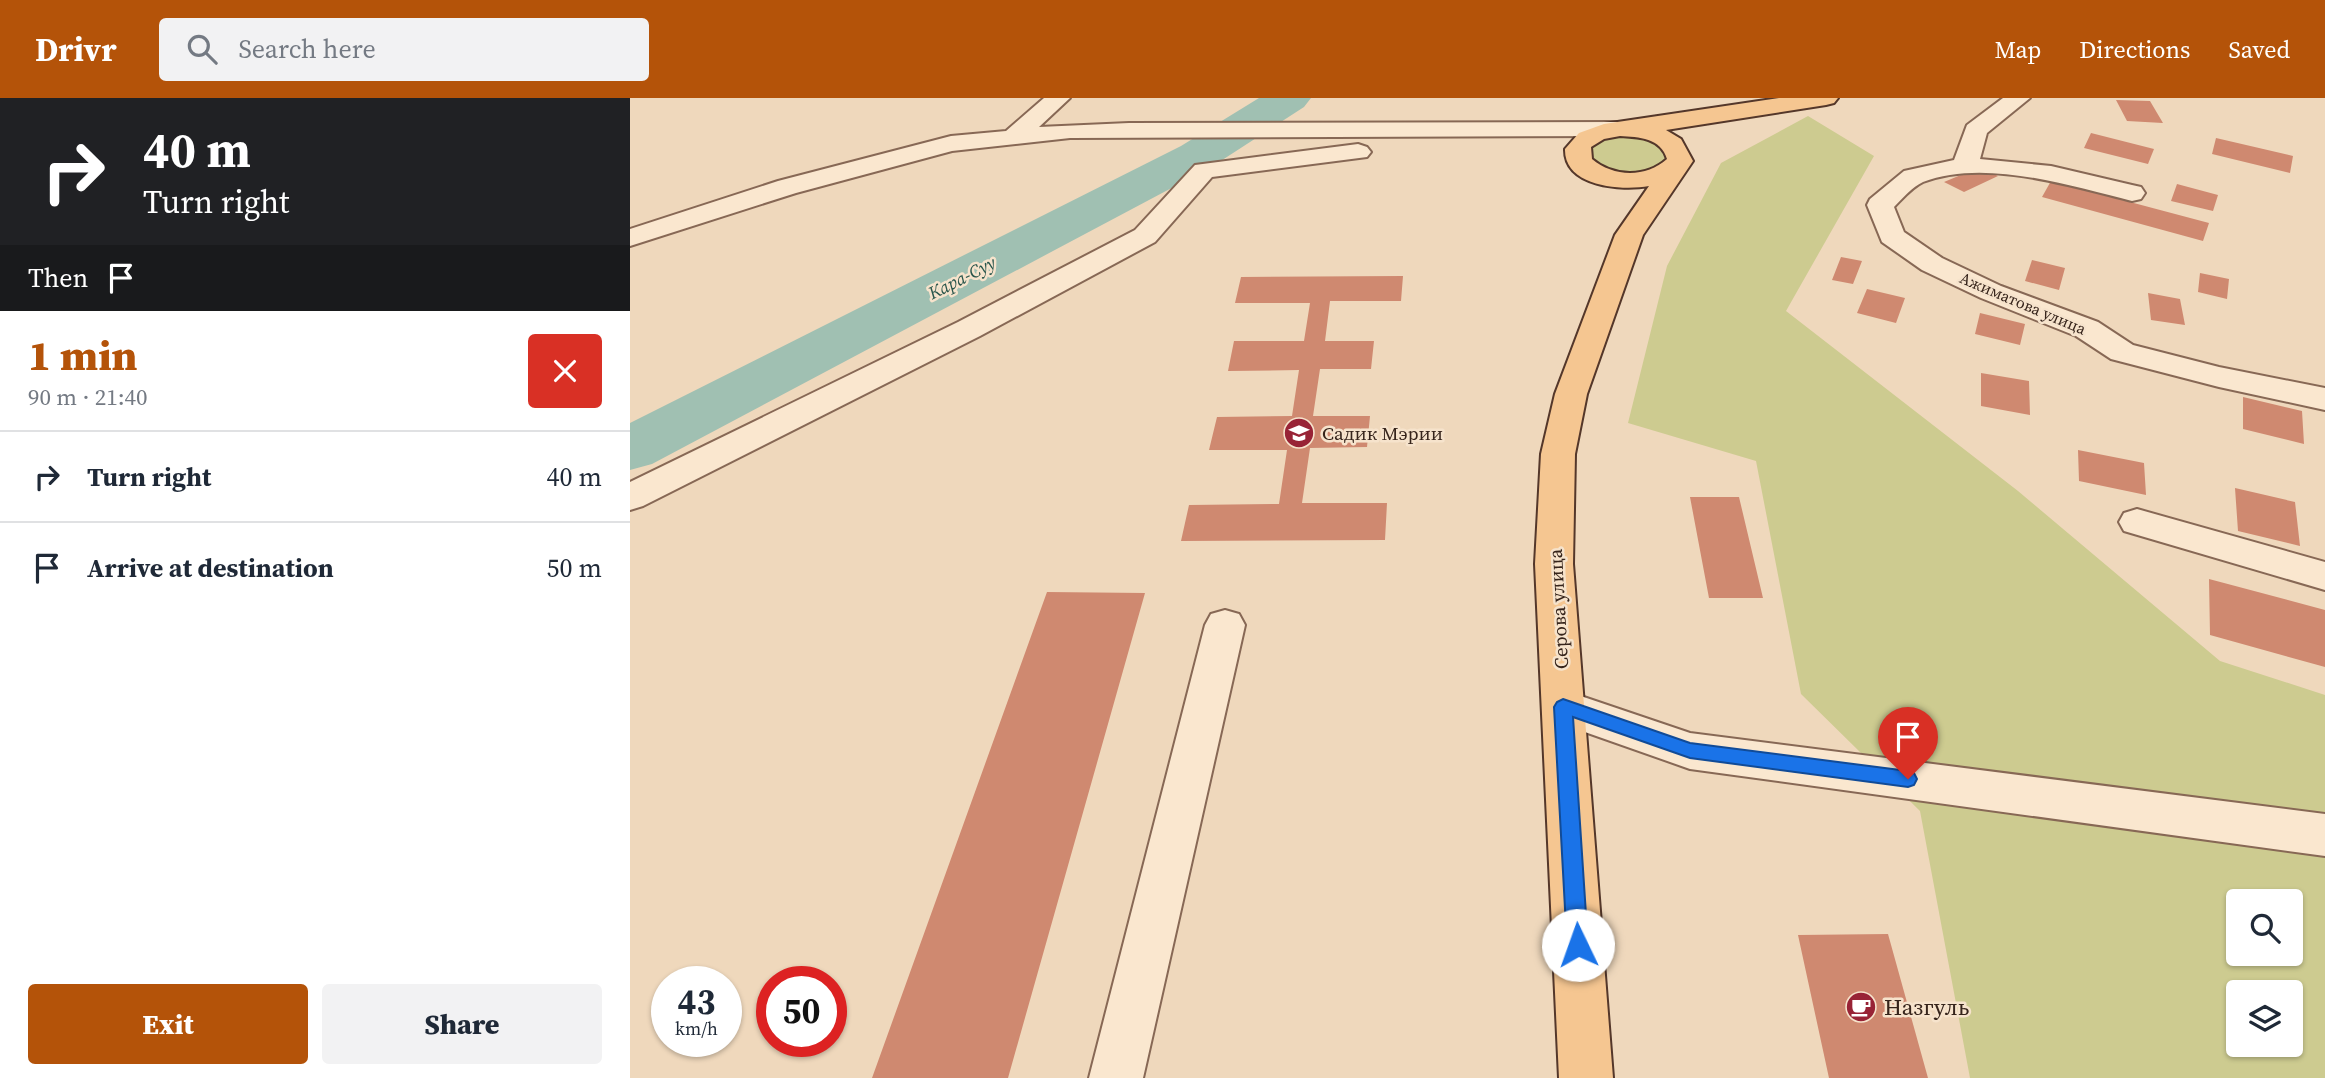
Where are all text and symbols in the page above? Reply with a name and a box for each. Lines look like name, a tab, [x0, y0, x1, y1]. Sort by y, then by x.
search box	[159, 18, 649, 81]
text: Drivr	[35, 27, 117, 72]
icon: search	[183, 30, 221, 68]
text: Search here	[239, 31, 376, 67]
text: Map	[1994, 33, 2041, 66]
text: Directions	[2079, 33, 2190, 66]
text: Saved	[2228, 33, 2290, 66]
text: 40 m	[143, 116, 251, 183]
icon: right	[28, 126, 119, 217]
text: Turn right	[143, 180, 289, 224]
water label: Кара-Суу	[923, 250, 1000, 306]
icon: arrive	[102, 259, 140, 297]
text: Then	[28, 260, 88, 296]
street label: Ажиматова улица	[1956, 266, 2090, 340]
text: 1 min	[28, 326, 138, 384]
button: close	[528, 334, 602, 408]
text: 90 m · 21:40	[28, 381, 148, 413]
school or university icon: Садик Мэрии	[1282, 416, 1316, 450]
place label: Садик Мэрии	[1322, 420, 1443, 446]
icon: right	[28, 458, 66, 496]
text: Turn right	[87, 459, 211, 495]
text: 40 m	[547, 459, 602, 495]
street label: Серова улица	[1542, 548, 1574, 670]
icon: arrive	[28, 549, 66, 587]
text: Arrive at destination	[87, 550, 334, 586]
text: 50 m	[547, 550, 602, 586]
pin	[1878, 707, 1938, 779]
icon: arrive	[1889, 718, 1927, 756]
map controls	[2226, 889, 2303, 1057]
button: search	[2226, 889, 2303, 966]
position arrow	[1541, 908, 1615, 982]
speed limit sign: 50	[756, 966, 847, 1057]
text: 43	[678, 978, 715, 1026]
button: layers	[2226, 980, 2303, 1057]
button: Exit	[28, 984, 308, 1064]
button: Share	[322, 984, 602, 1064]
cafe icon: Назгуль	[1844, 990, 1878, 1024]
place label: Назгуль	[1884, 991, 1969, 1023]
text: km/h	[675, 1016, 718, 1041]

